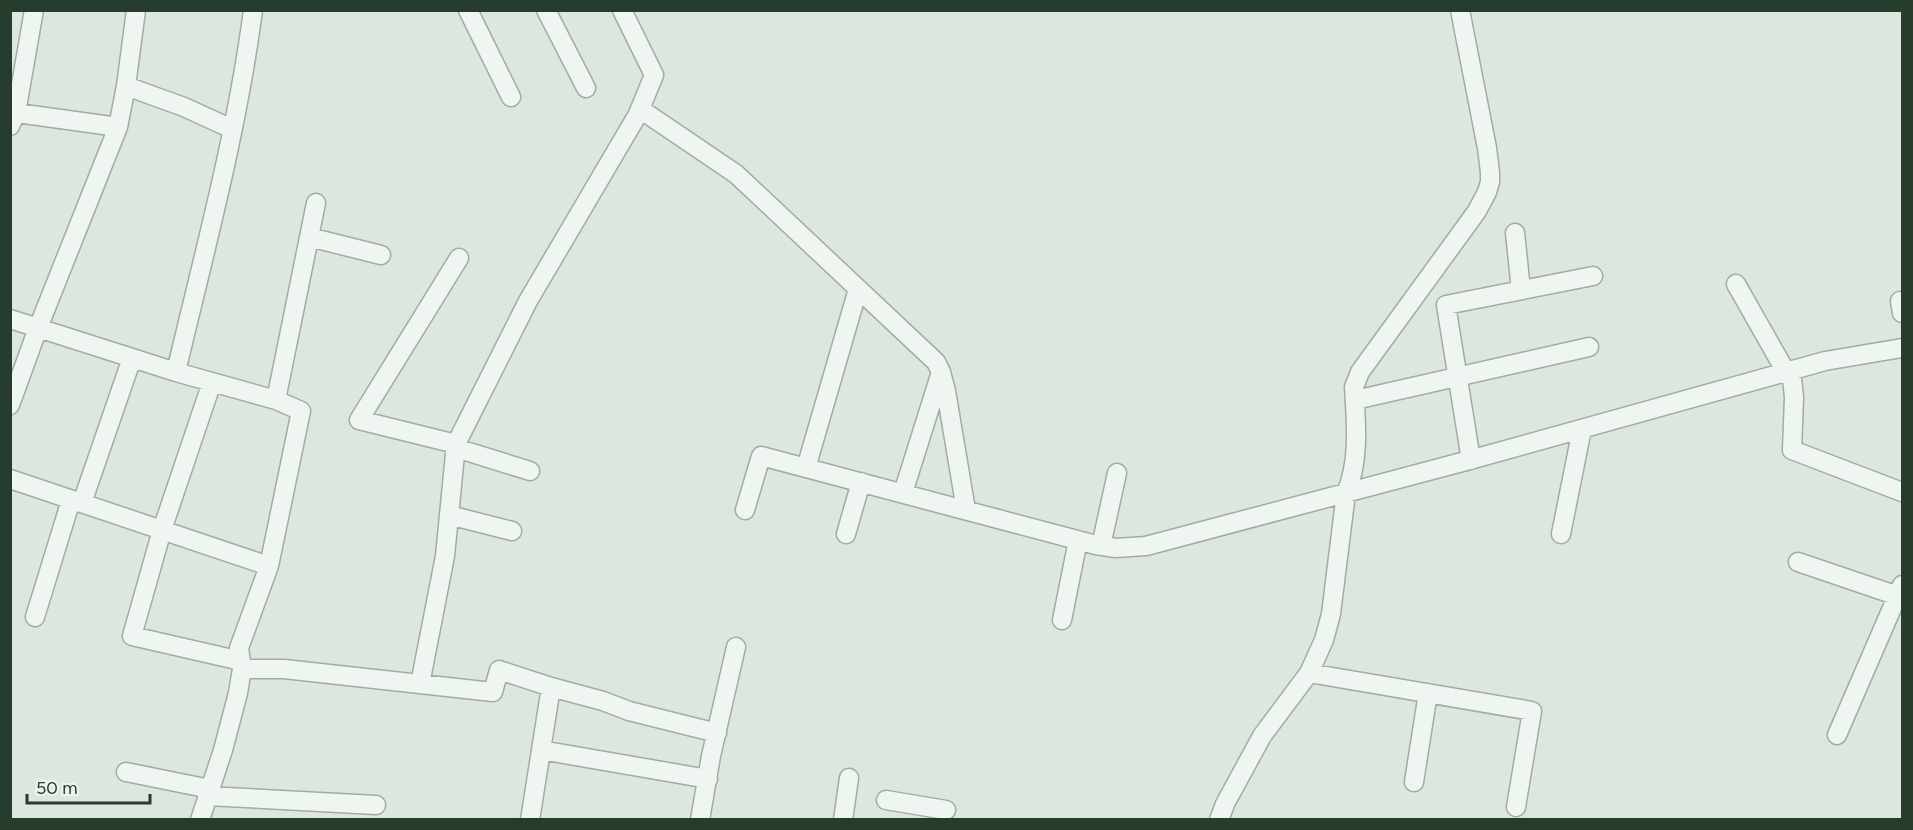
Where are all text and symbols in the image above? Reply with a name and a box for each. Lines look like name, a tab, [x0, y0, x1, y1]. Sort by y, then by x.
scale bar	[27, 767, 150, 805]
text: 50 m	[36, 777, 78, 799]

